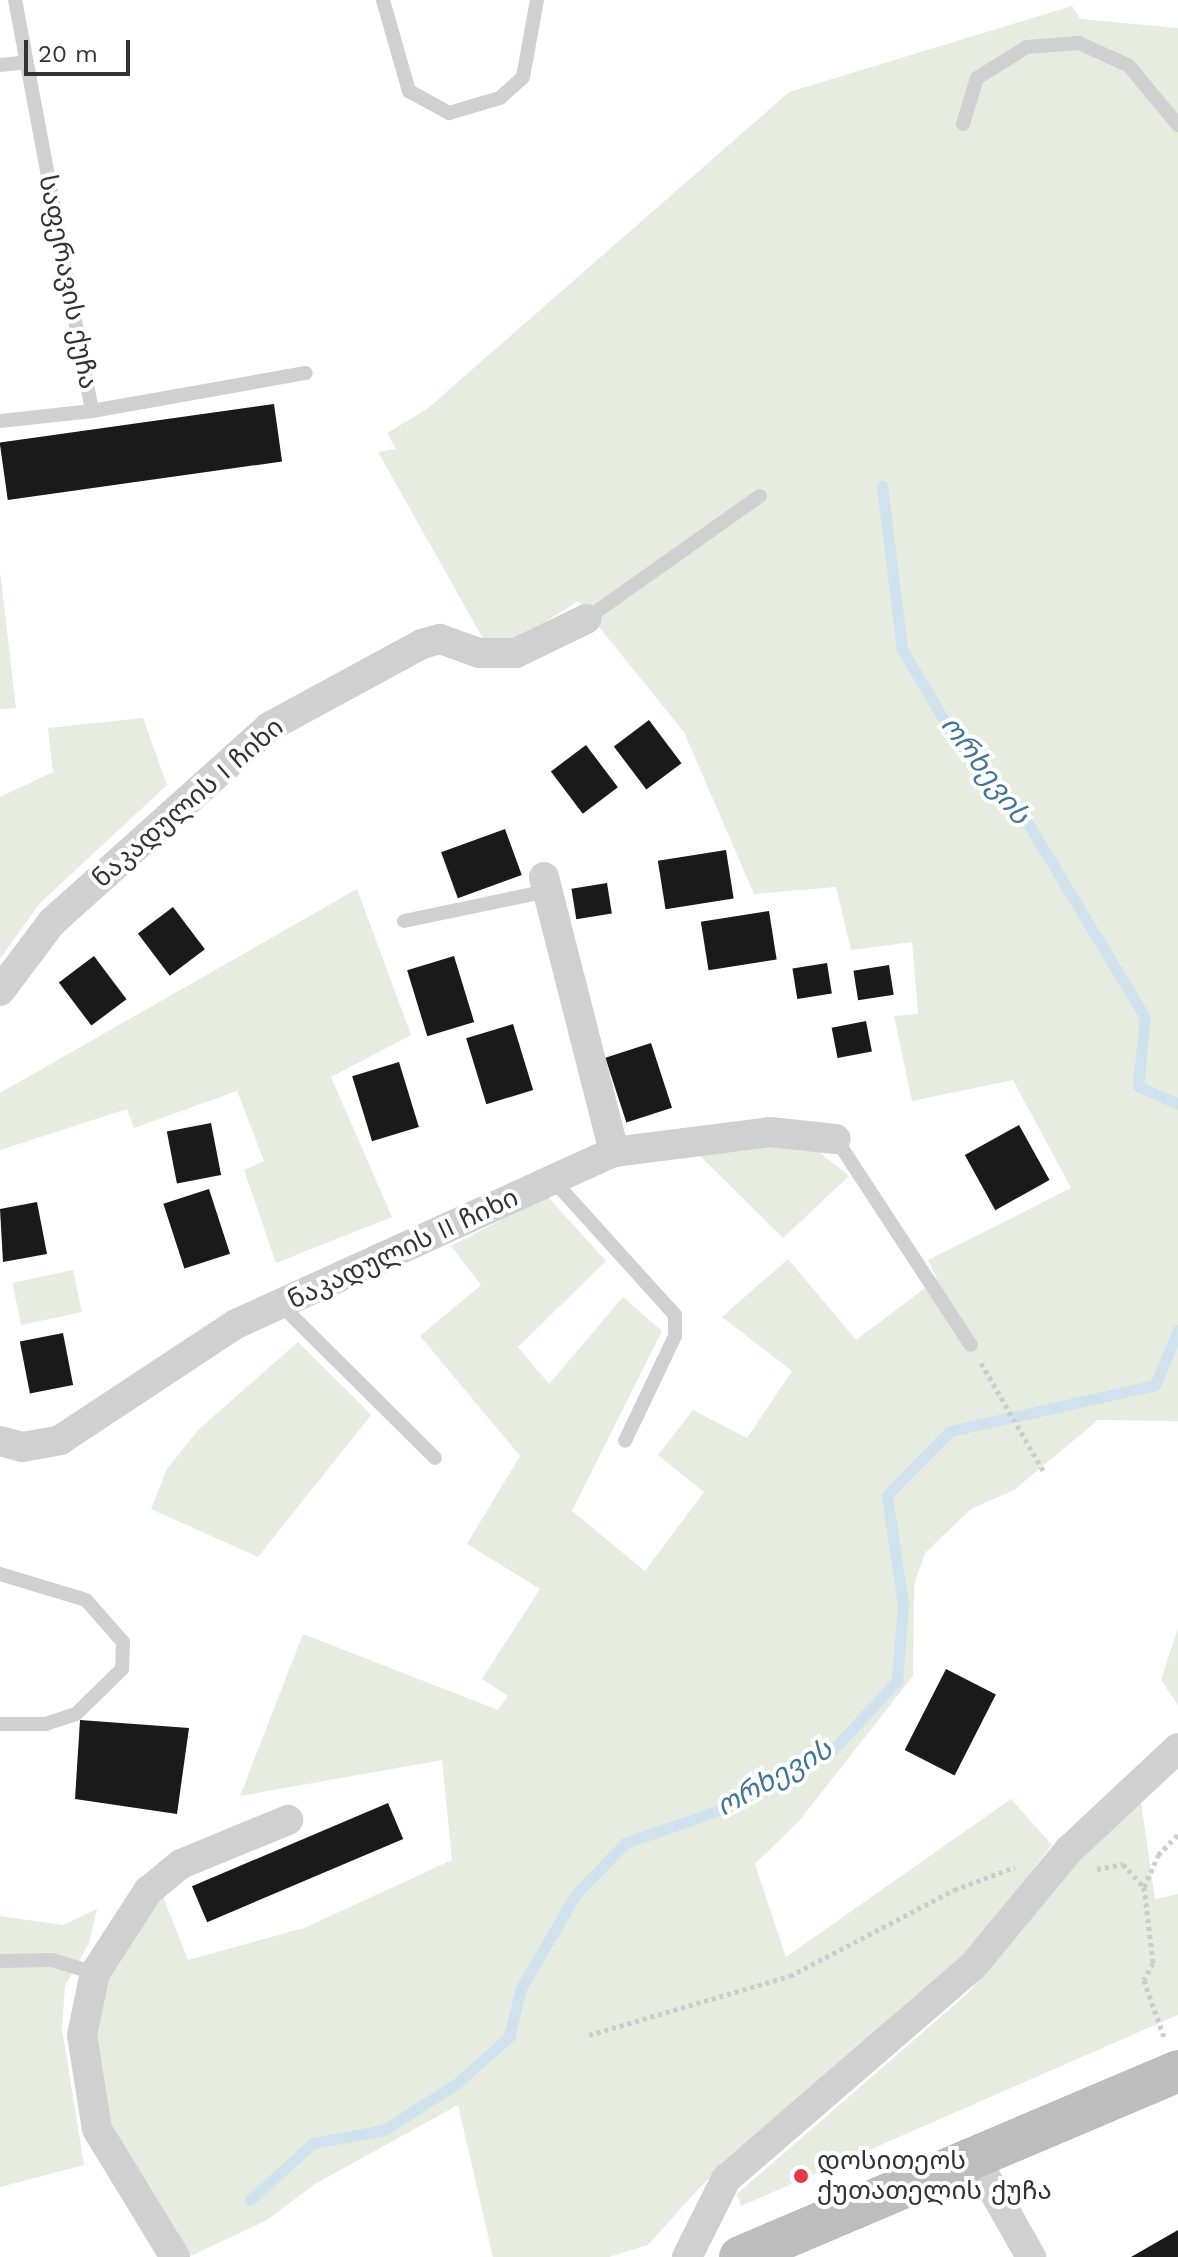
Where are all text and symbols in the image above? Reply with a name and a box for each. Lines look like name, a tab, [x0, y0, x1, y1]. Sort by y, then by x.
scale bar	[28, 24, 134, 74]
text: 20 m	[38, 40, 98, 68]
street label: საფერავის ქუჩა	[32, 172, 104, 392]
water label: ორხევის	[933, 709, 1037, 831]
street label: ნაკადულის I ჩიხი	[86, 712, 290, 894]
street label: ნაკადულის II ჩიხი	[283, 1182, 523, 1316]
water label: ორხევის	[710, 1732, 838, 1824]
place label: დოსითეოს ქუთათელის ქუჩა	[817, 2145, 1052, 2206]
marker: დოსითეოს ქუთათელის ქუჩა	[792, 2167, 810, 2185]

